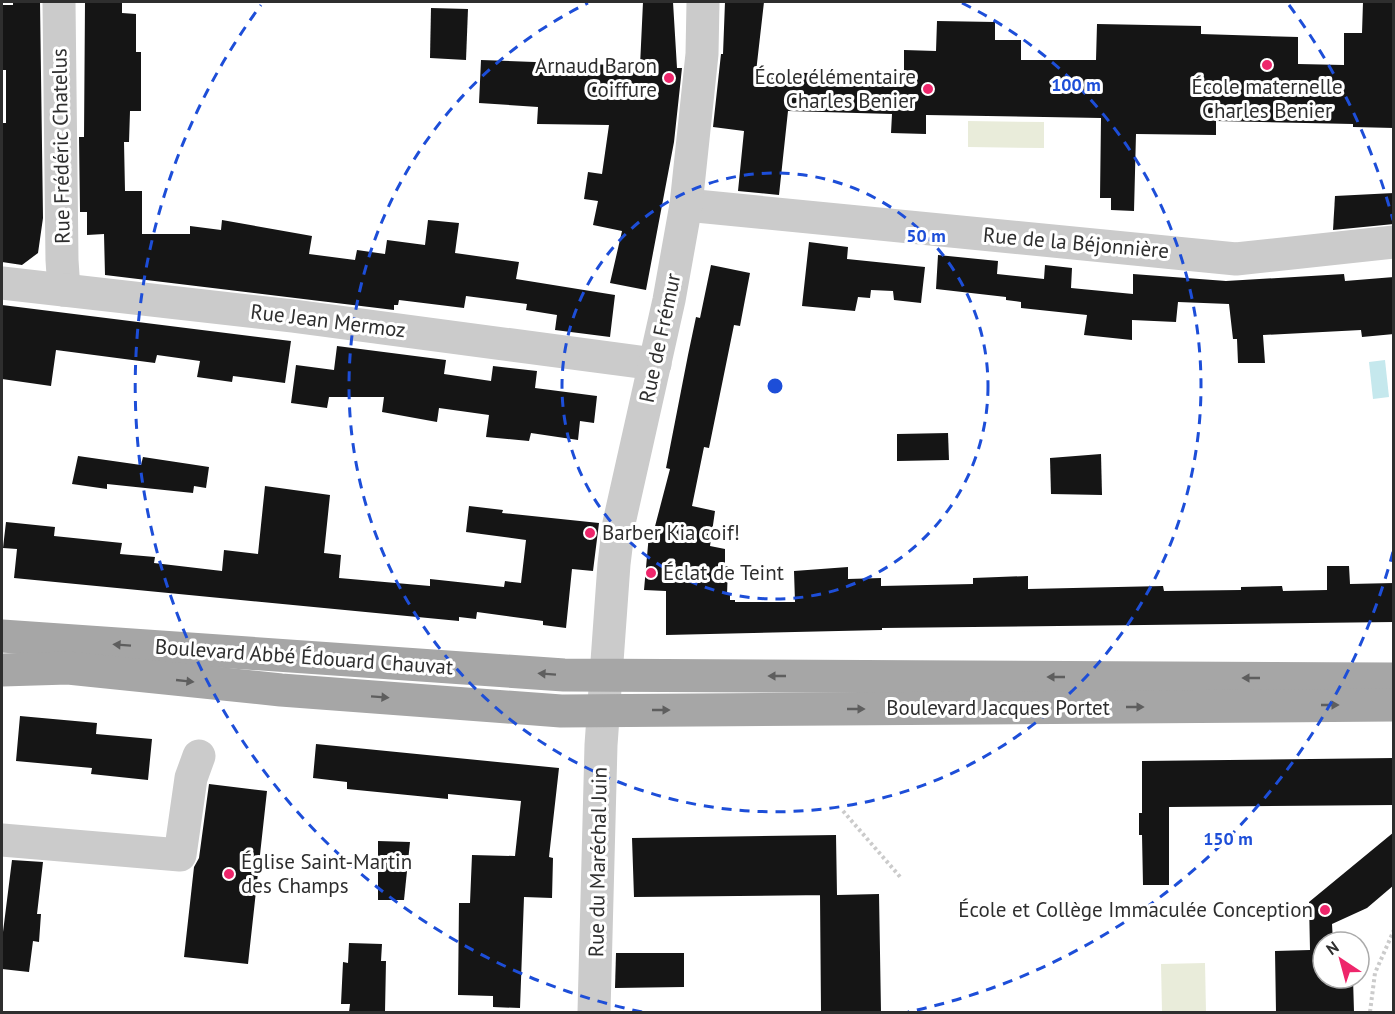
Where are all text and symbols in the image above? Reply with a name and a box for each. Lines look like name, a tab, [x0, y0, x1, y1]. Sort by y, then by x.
street label: Rue Frédéric Chatelus	[45, 48, 76, 244]
place label: Arnaud Baron Coiffure	[535, 52, 657, 103]
marker: École maternelle Charles Benier	[1260, 58, 1274, 72]
place label: École élémentaire Charles Benier	[754, 63, 916, 114]
marker: Arnaud Baron Coiffure	[662, 71, 676, 85]
text: 100 m	[1051, 73, 1101, 96]
place label: École maternelle Charles Benier	[1191, 73, 1343, 124]
marker: École élémentaire Charles Benier	[921, 82, 935, 96]
street label: Rue de la Béjonnière	[982, 221, 1170, 264]
text: 50 m	[906, 224, 946, 247]
street label: Rue de Frémur	[633, 271, 686, 405]
street label: Rue Jean Mermoz	[249, 298, 407, 343]
centre of rings	[765, 376, 785, 396]
place label: Barber Kia coif!	[602, 519, 740, 546]
marker: Barber Kia coif!	[583, 526, 597, 540]
place label: Éclat de Teint	[663, 559, 784, 586]
marker: Éclat de Teint	[644, 566, 658, 580]
street label: Boulevard Abbé Édouard Chauvat	[154, 633, 454, 680]
one-way arrow	[113, 640, 132, 649]
one-way arrow	[538, 669, 557, 678]
one-way arrow	[768, 671, 787, 681]
one-way arrow	[1047, 672, 1066, 682]
one-way arrow	[1242, 673, 1261, 683]
one-way arrow	[176, 676, 195, 685]
one-way arrow	[370, 693, 389, 702]
street label: Boulevard Jacques Portet	[886, 694, 1110, 721]
one-way arrow	[1321, 700, 1340, 710]
one-way arrow	[1126, 702, 1145, 712]
one-way arrow	[847, 704, 866, 713]
one-way arrow	[652, 705, 671, 715]
street label: Rue du Maréchal Juin	[582, 767, 613, 957]
text: 150 m	[1203, 827, 1253, 850]
place label: Église Saint-Martin des Champs	[241, 848, 412, 899]
marker: Église Saint-Martin des Champs	[222, 867, 236, 881]
place label: École et Collège Immaculée Conception	[958, 896, 1313, 923]
marker: École et Collège Immaculée Conception	[1318, 903, 1332, 917]
north arrow	[1311, 930, 1371, 990]
text: N	[1322, 937, 1342, 959]

